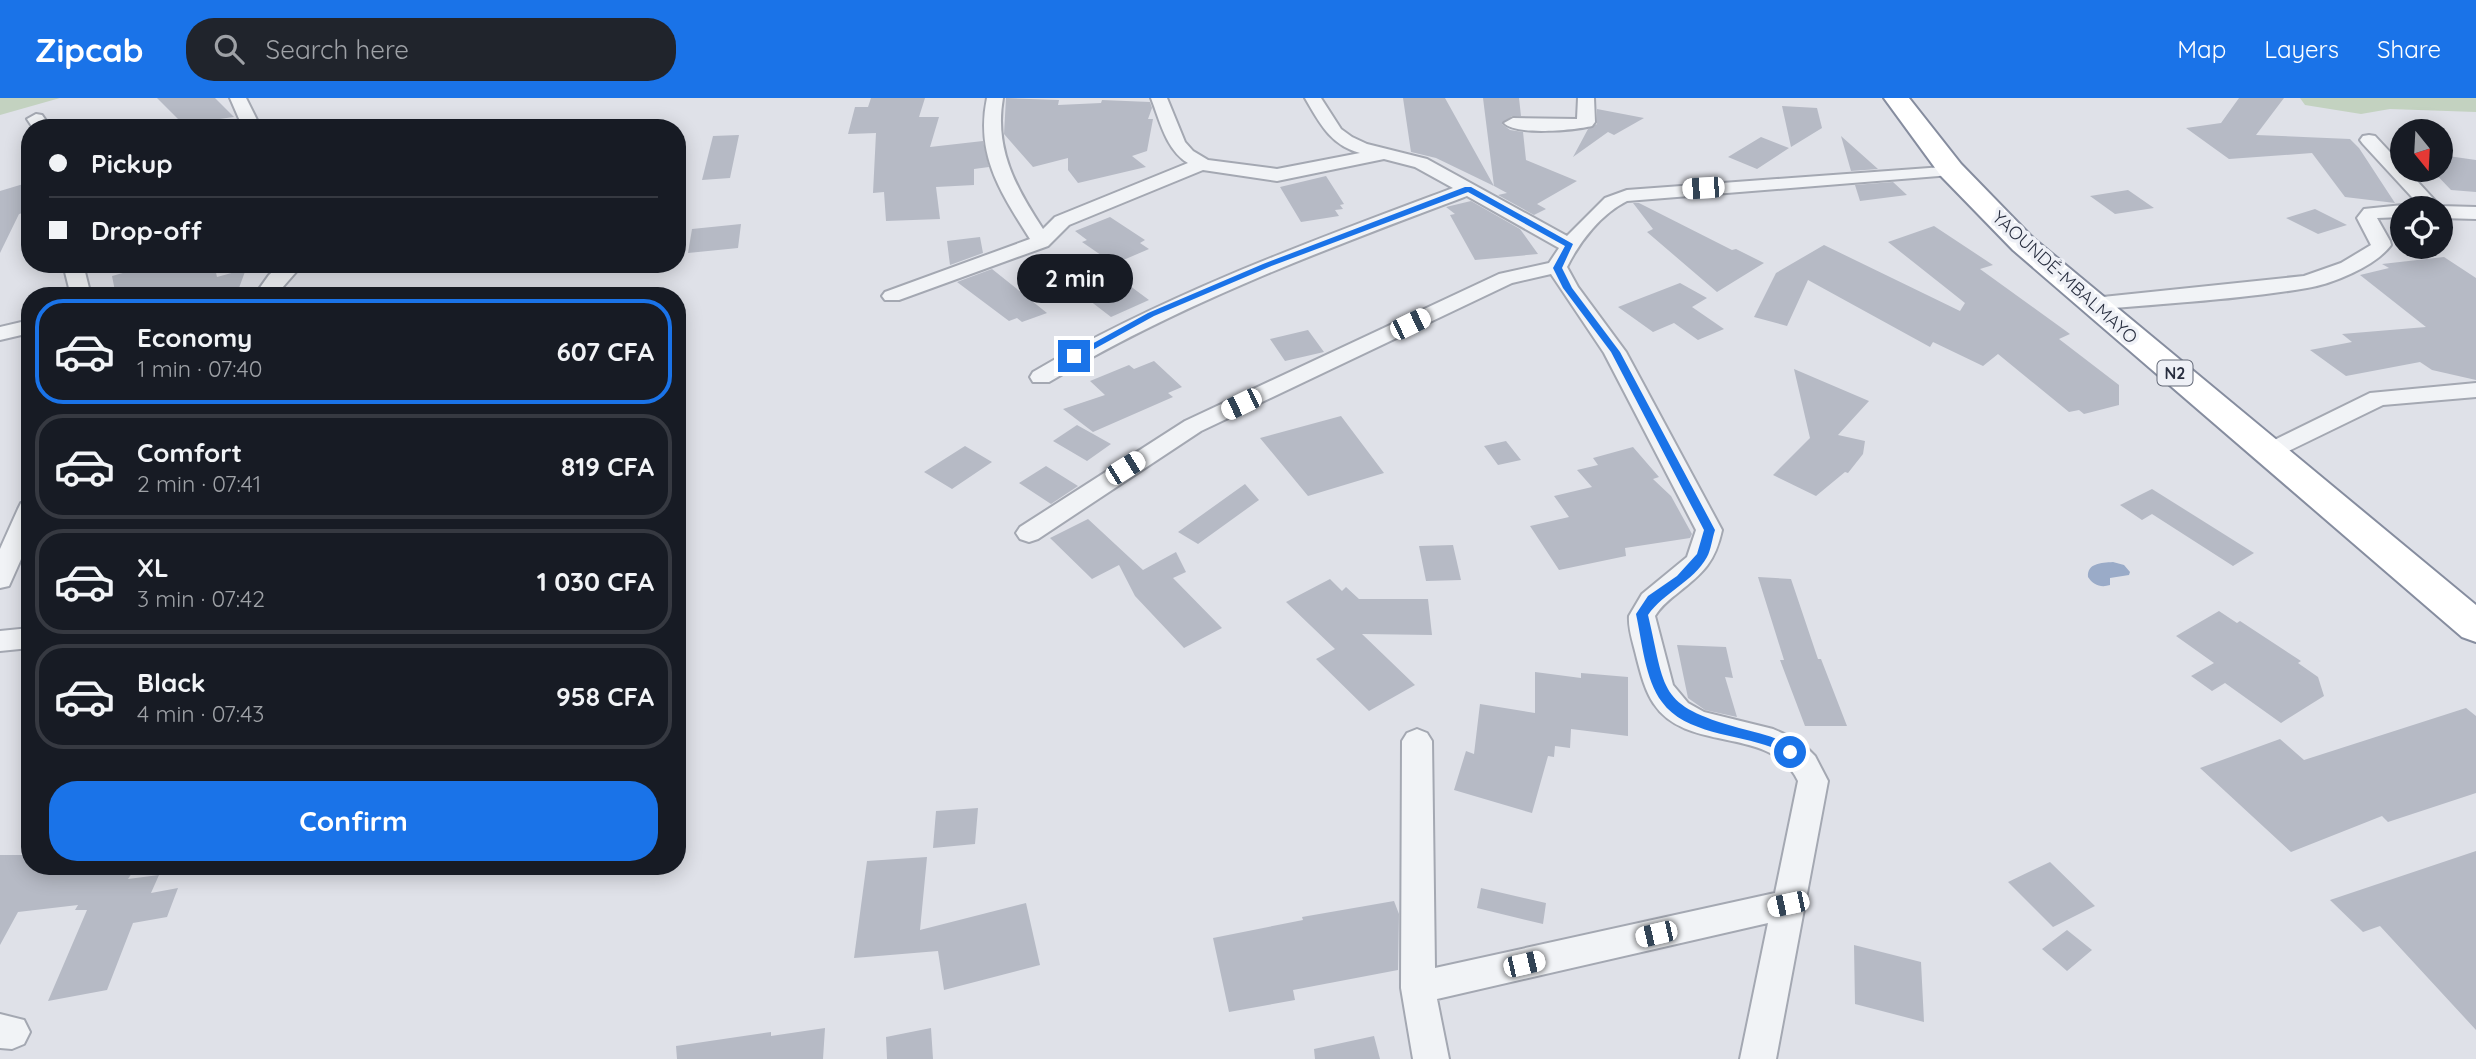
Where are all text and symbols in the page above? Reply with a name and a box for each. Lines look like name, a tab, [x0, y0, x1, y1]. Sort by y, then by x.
search box	[186, 18, 676, 81]
text: Zipcab	[35, 29, 144, 70]
icon: search	[210, 30, 248, 68]
text: Search here	[266, 33, 409, 66]
text: Map	[2177, 34, 2226, 64]
text: Layers	[2264, 34, 2339, 64]
text: Share	[2377, 34, 2441, 64]
north arrow	[2390, 119, 2454, 182]
map controls	[2390, 119, 2453, 259]
text: Pickup	[91, 147, 173, 180]
car	[1682, 176, 1725, 200]
button: locate	[2390, 196, 2453, 259]
street label: YAOUNDÉ-MBALMAYO	[1988, 206, 2142, 348]
text: Drop-off	[91, 214, 202, 247]
callout: 2 min	[1016, 254, 1132, 303]
text: 2 min	[1045, 264, 1105, 293]
car	[1387, 305, 1434, 343]
icon: car	[53, 320, 116, 383]
text: Economy	[137, 321, 252, 354]
text: 607 CFA	[556, 335, 654, 368]
route end	[1058, 340, 1090, 372]
text: 1 min · 07:40	[137, 354, 262, 383]
road number: N2	[2158, 360, 2192, 386]
car	[1218, 385, 1265, 423]
icon: car	[53, 435, 116, 498]
text: Comfort	[137, 436, 242, 469]
car	[1102, 448, 1149, 488]
text: 819 CFA	[561, 450, 654, 483]
text: 2 min · 07:41	[137, 469, 261, 498]
icon: car	[53, 550, 116, 613]
text: XL	[137, 551, 169, 584]
text: 1 030 CFA	[537, 565, 654, 598]
text: 3 min · 07:42	[137, 584, 265, 613]
icon: car	[53, 665, 116, 728]
text: Black	[137, 666, 206, 699]
text: 958 CFA	[556, 680, 654, 713]
text: 4 min · 07:43	[137, 699, 264, 728]
route start	[1774, 736, 1806, 768]
button: Confirm	[49, 781, 658, 861]
car	[1766, 889, 1811, 919]
car	[1634, 919, 1679, 949]
car	[1502, 949, 1547, 979]

